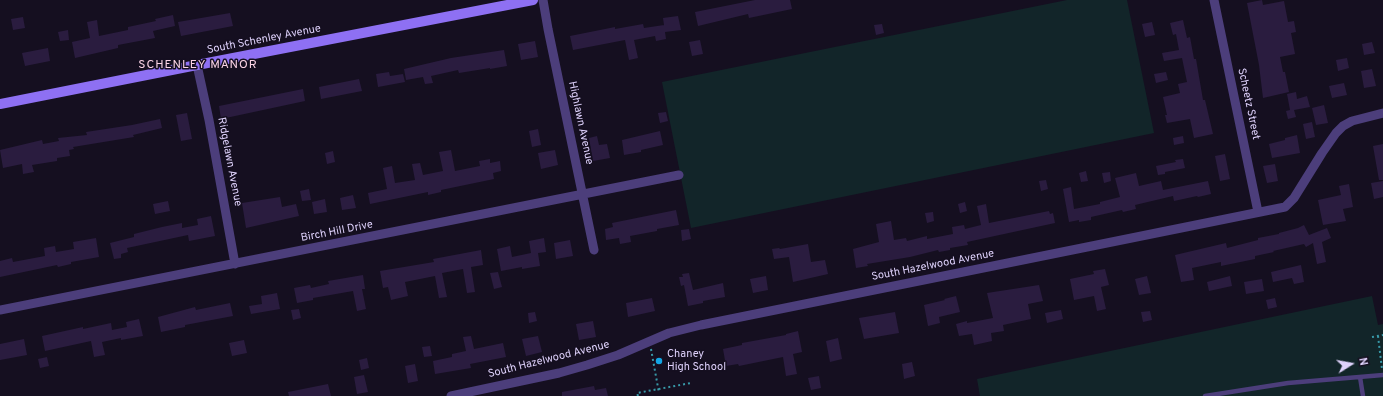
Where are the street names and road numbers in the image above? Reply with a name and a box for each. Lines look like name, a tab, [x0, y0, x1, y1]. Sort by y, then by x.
street label: South Schenley Avenue	[206, 22, 322, 58]
street label: Scheetz Street	[1234, 67, 1262, 141]
street label: Highlawn Avenue	[565, 80, 595, 166]
street label: Ridgelawn Avenue	[214, 116, 244, 208]
street label: Birch Hill Drive	[300, 219, 374, 245]
street label: South Hazelwood Avenue	[871, 248, 995, 284]
street label: South Hazelwood Avenue	[487, 339, 611, 381]

